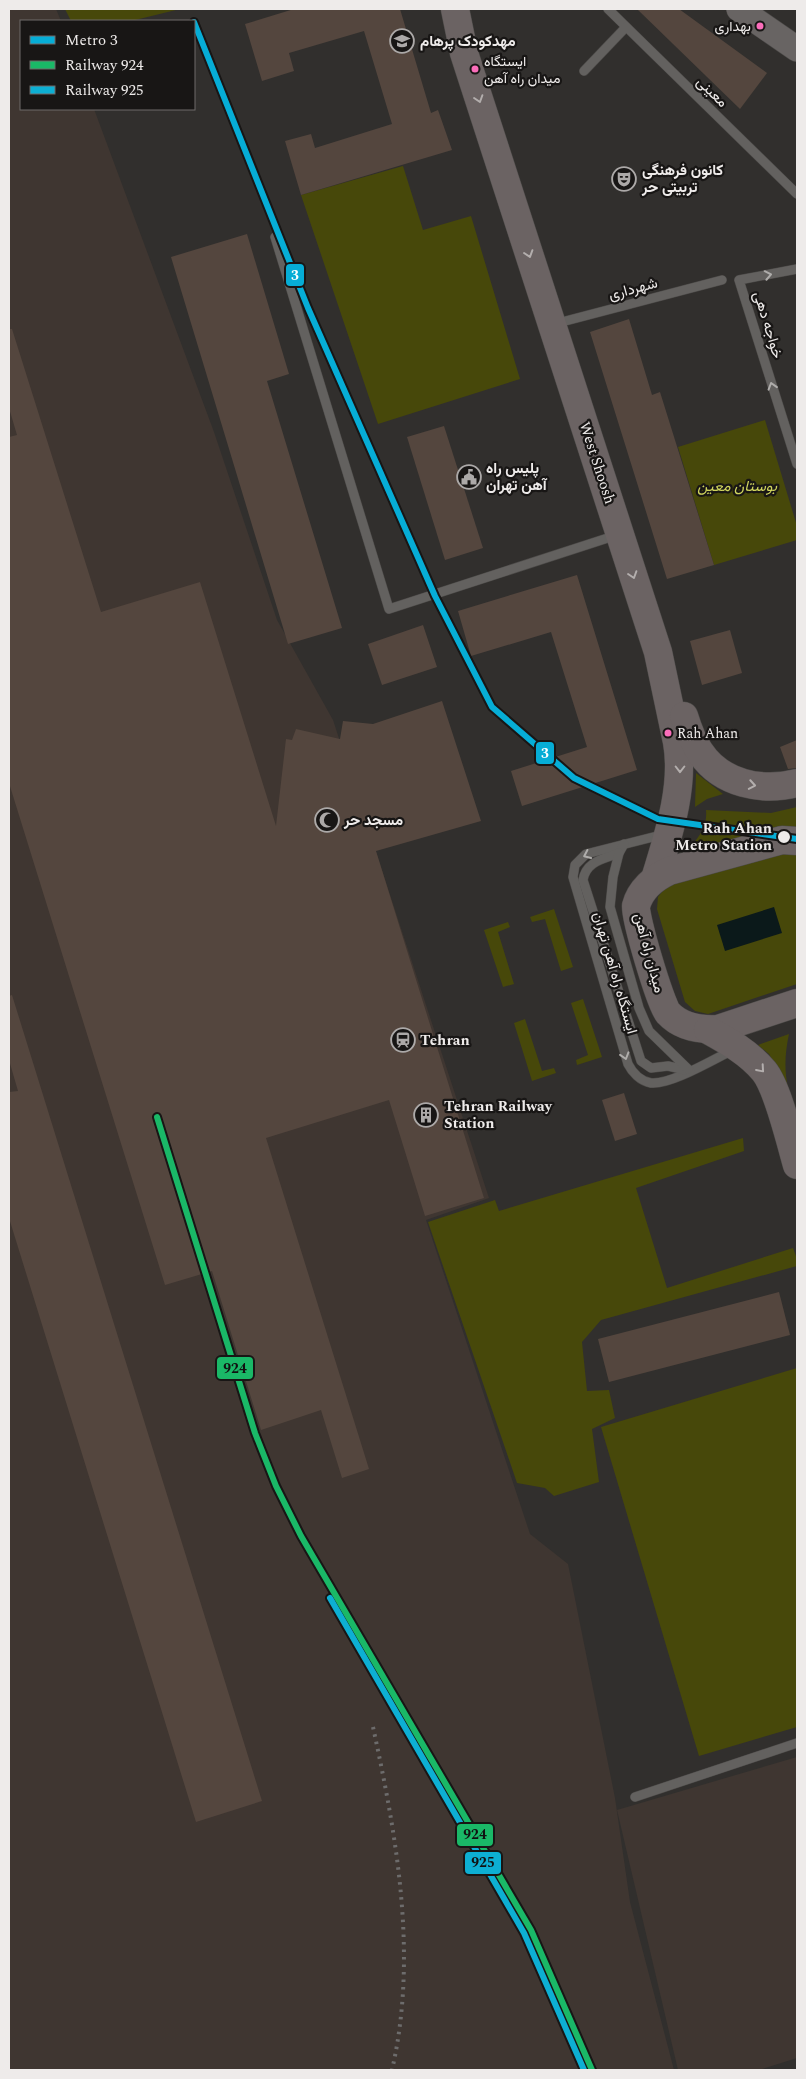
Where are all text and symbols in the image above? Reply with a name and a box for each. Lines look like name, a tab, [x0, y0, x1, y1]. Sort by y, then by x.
place label: بهداری	[715, 16, 751, 37]
legend	[20, 20, 195, 110]
marker: بهداری	[755, 21, 765, 31]
school or university icon: مهدکودک پرهام	[389, 28, 415, 54]
text: Metro 3	[65, 29, 118, 52]
place label: مهدکودک پرهام	[420, 30, 516, 53]
place label: ایستگاه میدان راه آهن	[484, 51, 560, 89]
text: Railway 924	[65, 54, 144, 77]
marker: ایستگاه میدان راه آهن	[470, 64, 480, 74]
street label: معینی	[691, 71, 733, 113]
text: Railway 925	[65, 79, 144, 102]
one-way arrow	[473, 95, 483, 103]
place label: کانون فرهنگی تربیتی حر	[641, 159, 723, 199]
theatre icon: کانون فرهنگی تربیتی حر	[611, 166, 637, 192]
one-way arrow	[523, 249, 533, 258]
line badge: 3	[285, 263, 305, 287]
text: 3	[291, 265, 299, 286]
one-way arrow	[764, 270, 773, 280]
street label: شهرداری	[606, 271, 660, 307]
street label: خواجه دهی	[747, 289, 789, 361]
one-way arrow	[768, 382, 778, 391]
street label: West Shoosh	[573, 419, 621, 507]
place label: پلیس راه آهن تهران	[486, 457, 548, 497]
public building icon: پلیس راه آهن تهران	[456, 464, 482, 490]
park label: بوستان معین	[697, 475, 777, 498]
one-way arrow	[628, 570, 638, 579]
place label: Rah Ahan	[677, 723, 738, 744]
marker: Rah Ahan	[663, 728, 673, 738]
line badge: 3	[535, 741, 555, 765]
text: 3	[541, 743, 549, 764]
one-way arrow	[675, 766, 685, 773]
one-way arrow	[747, 779, 756, 789]
mosque icon: مسجد حر	[314, 807, 340, 833]
place label: مسجد حر	[343, 809, 403, 832]
place label: Rah Ahan Metro Station	[675, 817, 772, 857]
marker: Rah Ahan Metro Station	[776, 829, 792, 845]
one-way arrow	[583, 849, 592, 860]
street label: ایستگاه راه آهن تهران	[587, 909, 643, 1037]
street label: میدان راه آهن	[627, 910, 671, 996]
station icon: Tehran	[390, 1027, 416, 1053]
place label: Tehran	[420, 1029, 470, 1052]
one-way arrow	[620, 1051, 630, 1059]
one-way arrow	[755, 1063, 764, 1072]
place label: Tehran Railway Station	[444, 1095, 553, 1135]
building icon: Tehran Railway Station	[413, 1102, 439, 1128]
line badge: 924	[216, 1356, 254, 1380]
text: 924	[223, 1358, 247, 1379]
line badge: 924	[456, 1823, 494, 1847]
text: 924	[463, 1824, 487, 1845]
line badge: 925	[464, 1851, 502, 1875]
text: 925	[471, 1852, 495, 1873]

